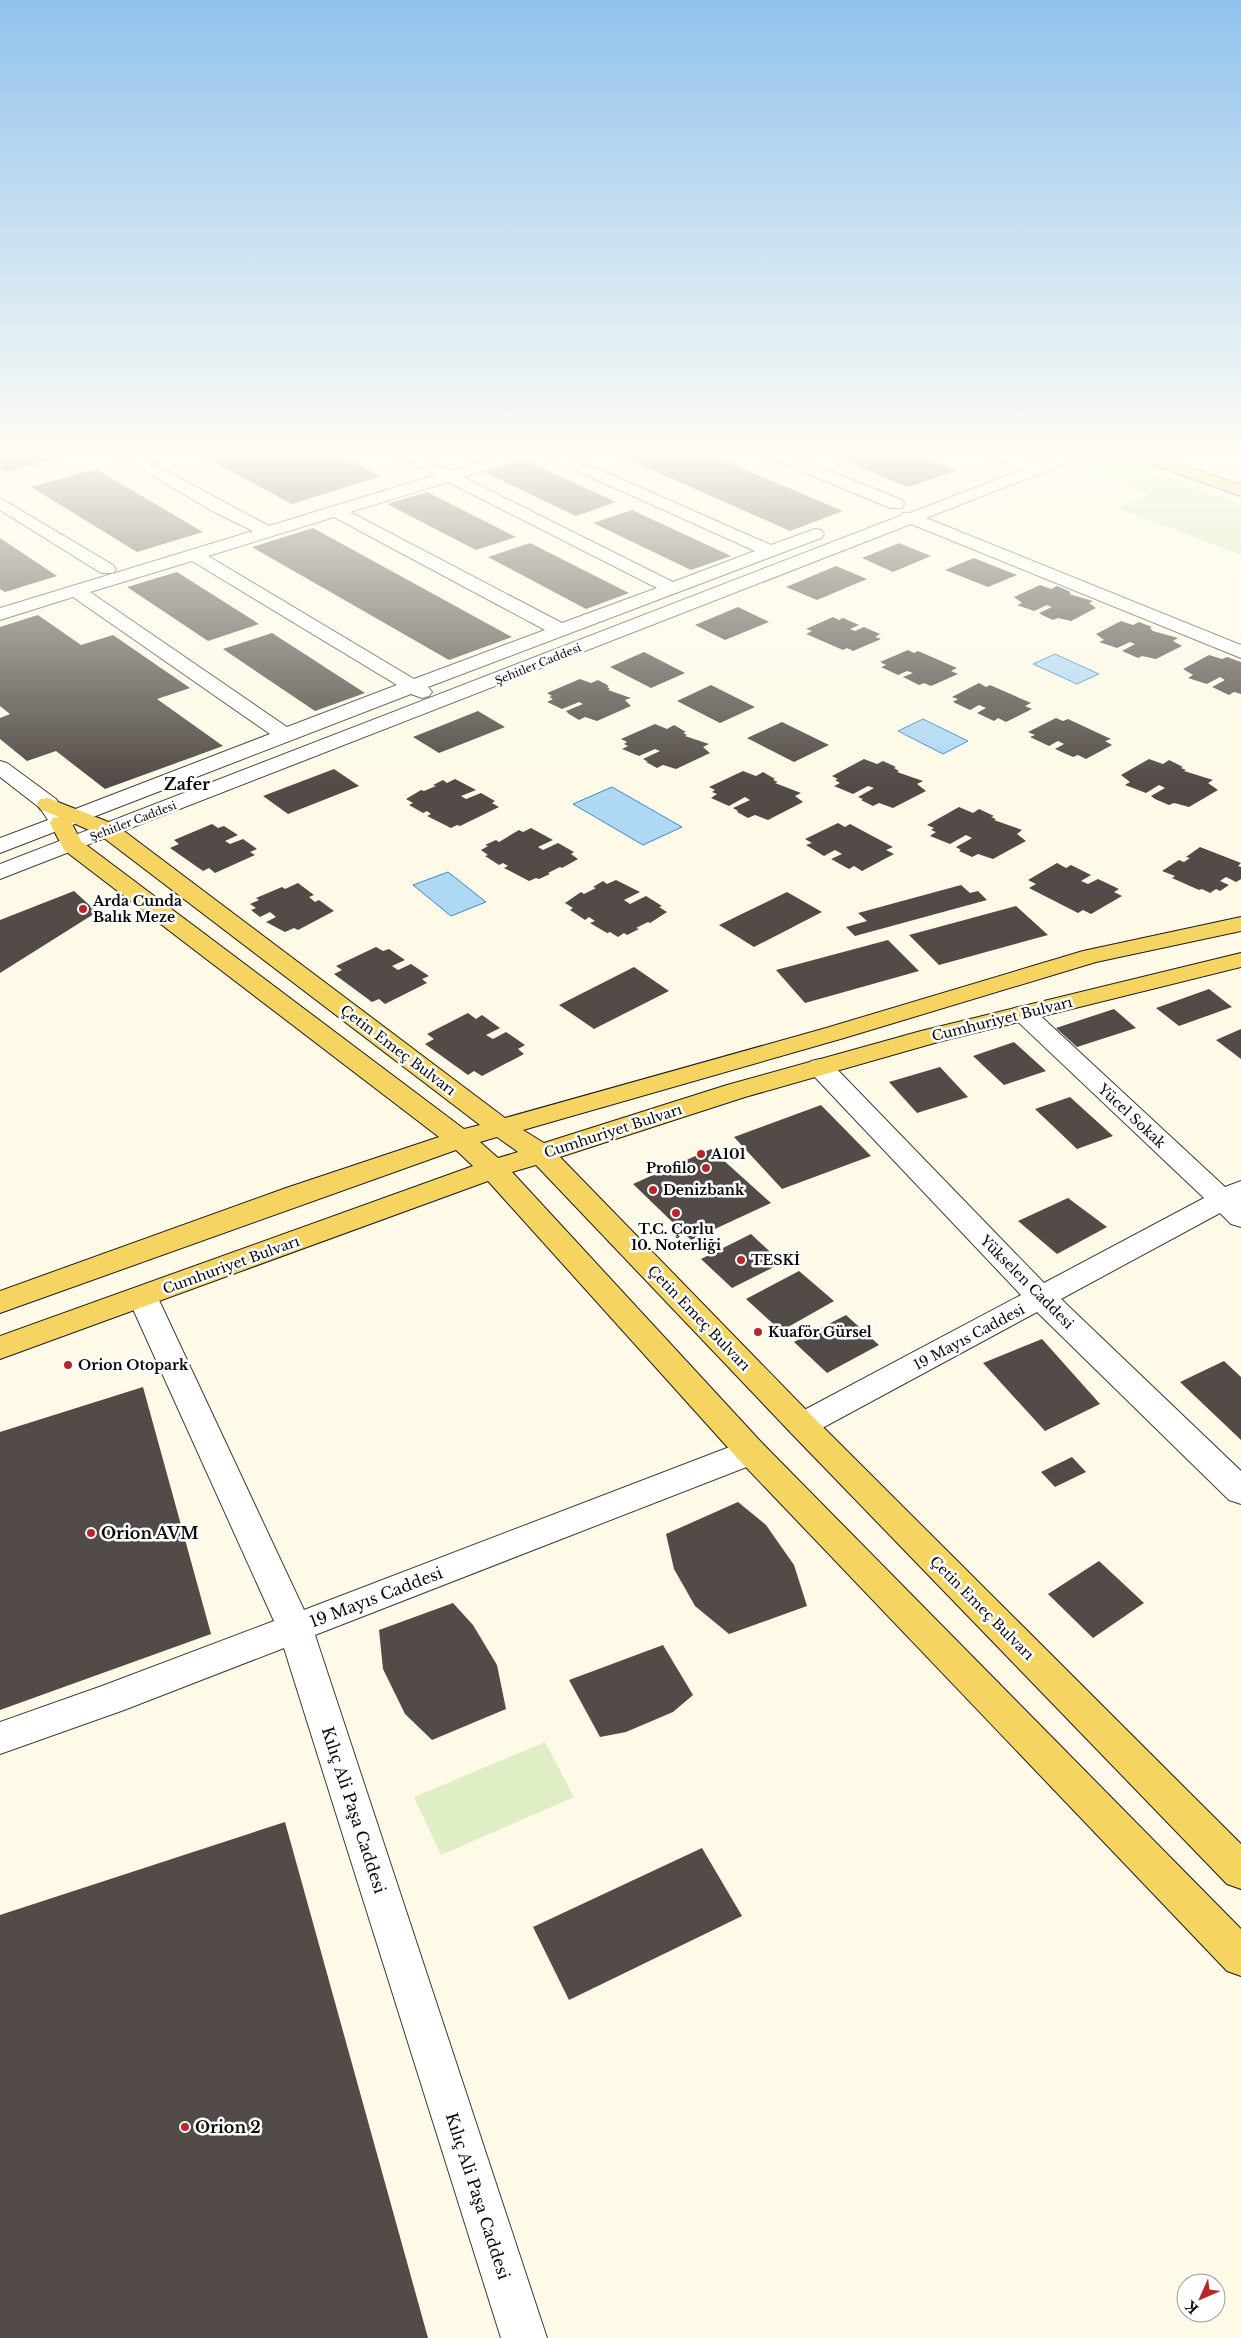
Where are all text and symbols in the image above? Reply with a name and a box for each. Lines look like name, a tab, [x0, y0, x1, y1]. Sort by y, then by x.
street label: Şehitler Caddesi	[493, 640, 583, 688]
district label: Zafer	[164, 774, 210, 794]
street label: Şehitler Caddesi	[88, 798, 179, 844]
place label: Arda Cunda Balık Meze	[92, 892, 182, 926]
marker: Arda Cunda Balık Meze	[77, 903, 89, 915]
street label: Cumhuriyet Bulvarı	[930, 993, 1074, 1045]
street label: Çetin Emeç Bulvarı	[337, 1001, 459, 1099]
street label: Yücel Sokak	[1094, 1079, 1170, 1152]
street label: Cumhuriyet Bulvarı	[542, 1100, 685, 1162]
place label: A101	[710, 1145, 746, 1163]
marker: A101	[695, 1148, 707, 1160]
place label: Profilo	[646, 1159, 696, 1177]
marker: Profilo	[700, 1162, 712, 1174]
place label: Denizbank	[663, 1181, 745, 1199]
marker: Denizbank	[647, 1184, 659, 1196]
marker: T.C. Çorlu 10. Noterliği	[670, 1207, 682, 1219]
place label: T.C. Çorlu 10. Noterliği	[631, 1220, 721, 1254]
street label: Yükselen Caddesi	[976, 1231, 1078, 1333]
street label: Cumhuriyet Bulvarı	[160, 1232, 302, 1298]
place label: TESKİ	[751, 1251, 800, 1269]
marker: TESKİ	[735, 1254, 747, 1266]
street label: Çetin Emeç Bulvarı	[644, 1261, 754, 1375]
street label: 19 Mayıs Caddesi	[910, 1300, 1028, 1374]
place label: Kuaför Gürsel	[768, 1323, 872, 1341]
marker: Kuaför Gürsel	[752, 1326, 764, 1338]
place label: Orion Otopark	[78, 1356, 189, 1374]
marker: Orion Otopark	[62, 1359, 74, 1371]
place label: Orion AVM	[101, 1523, 198, 1543]
marker: Orion AVM	[85, 1527, 97, 1539]
street label: Çetin Emeç Bulvarı	[926, 1552, 1038, 1664]
street label: 19 Mayıs Caddesi	[307, 1562, 446, 1632]
street label: Kılıç Ali Paşa Caddesi	[318, 1724, 391, 1896]
street label: Kılıç Ali Paşa Caddesi	[442, 2110, 515, 2282]
place label: Orion 2	[195, 2117, 261, 2137]
marker: Orion 2	[179, 2121, 191, 2133]
north arrow	[1176, 2273, 1226, 2323]
text: K	[1181, 2296, 1202, 2318]

